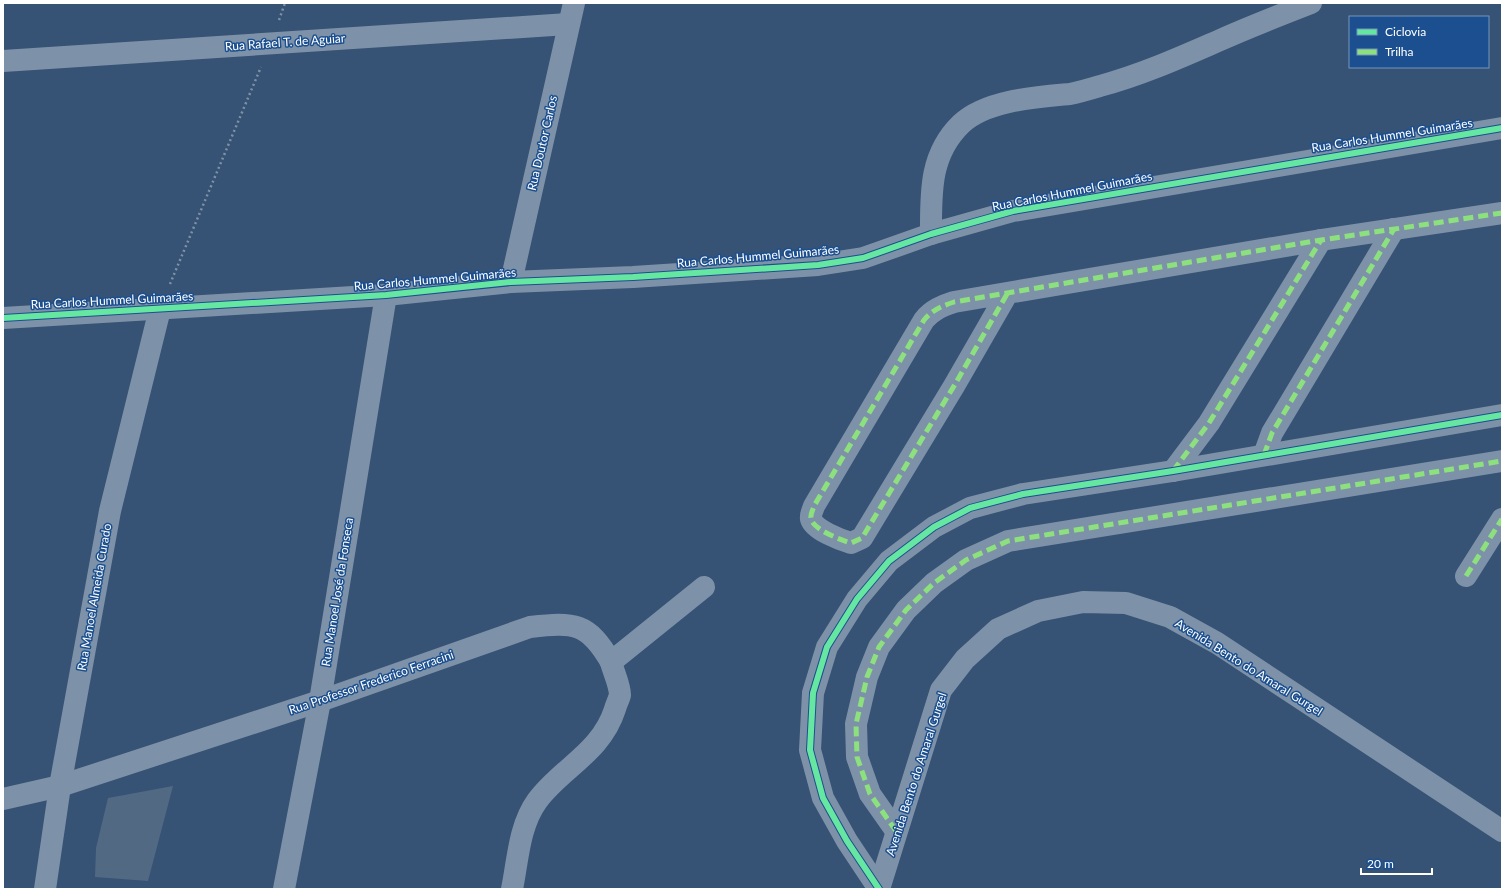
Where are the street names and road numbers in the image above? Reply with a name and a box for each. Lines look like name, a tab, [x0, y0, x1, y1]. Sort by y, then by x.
street label: Rua Rafael T. de Aguiar	[224, 30, 346, 54]
street label: Rua Doutor Carlos	[524, 94, 560, 192]
street label: Rua Carlos Hummel Guimarães	[1310, 115, 1474, 155]
street label: Rua Carlos Hummel Guimarães	[991, 168, 1153, 214]
street label: Rua Carlos Hummel Guimarães	[676, 241, 840, 271]
street label: Rua Carlos Hummel Guimarães	[353, 264, 517, 294]
street label: Rua Carlos Hummel Guimarães	[30, 288, 194, 312]
street label: Rua Manoel José da Fonseca	[318, 517, 356, 667]
street label: Rua Manoel Almeida Curado	[74, 522, 114, 672]
street label: Avenida Bento do Amaral Gurgel	[1172, 615, 1326, 719]
street label: Rua Professor Frederico Ferracini	[287, 647, 456, 717]
street label: Avenida Bento do Amaral Gurgel	[882, 690, 950, 858]

